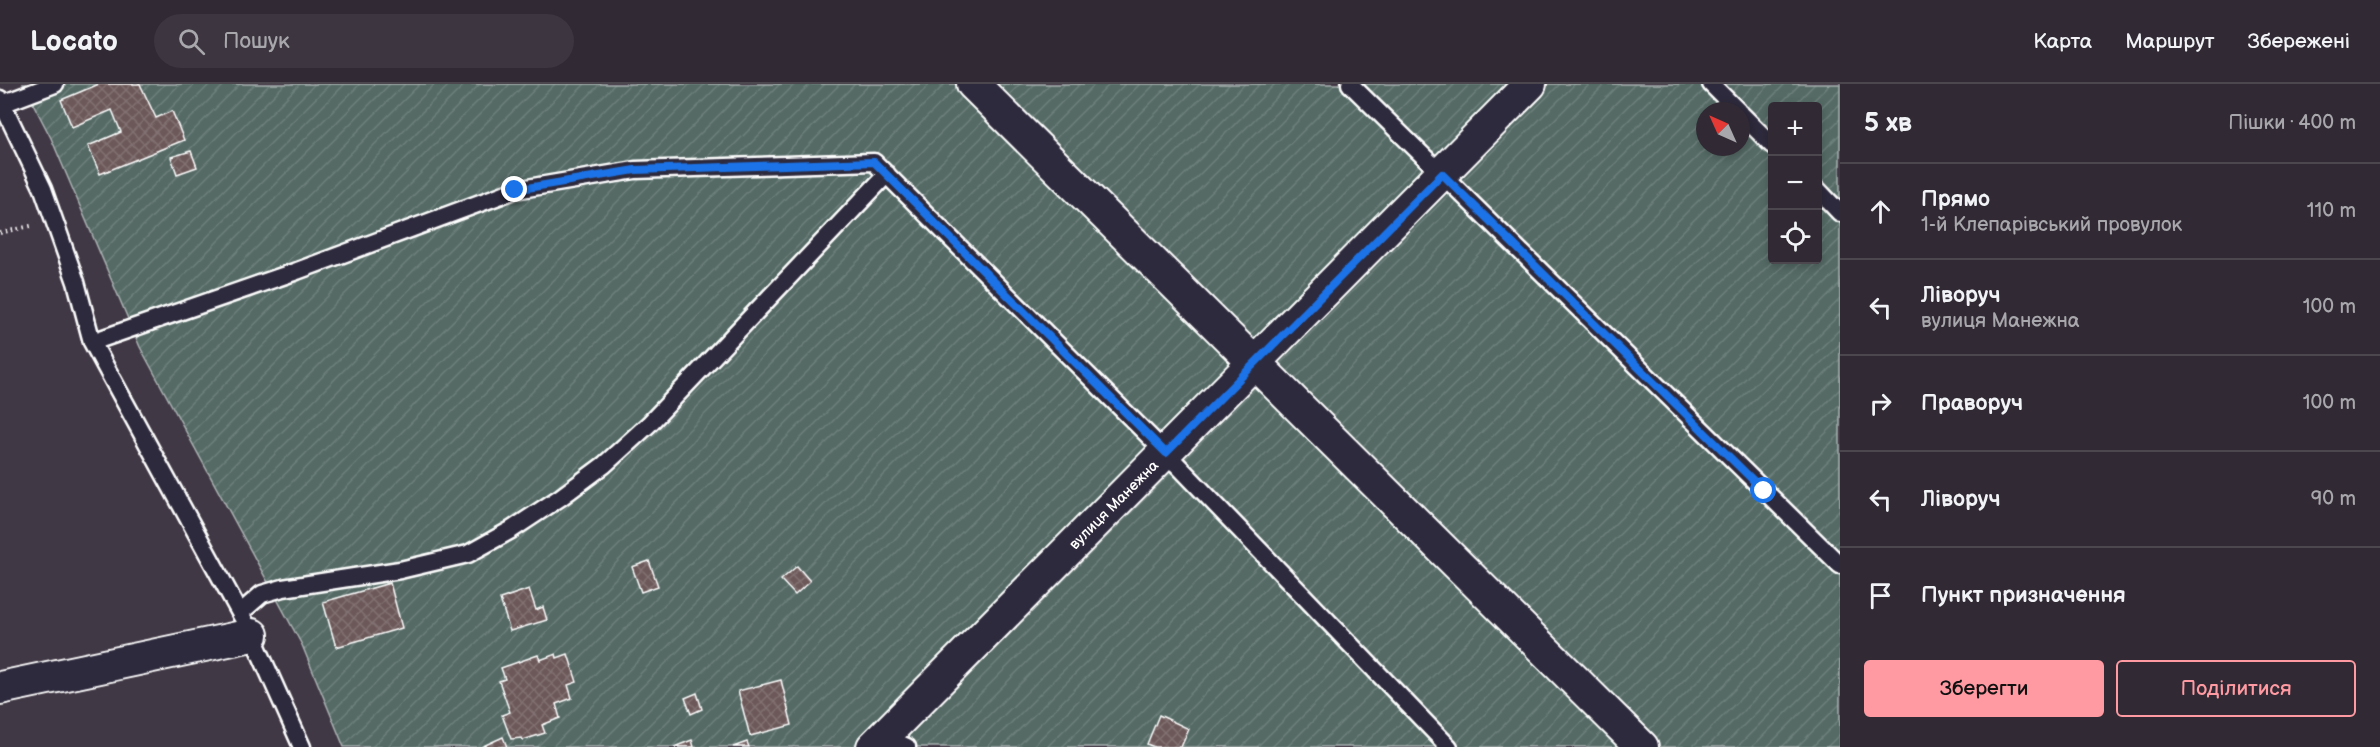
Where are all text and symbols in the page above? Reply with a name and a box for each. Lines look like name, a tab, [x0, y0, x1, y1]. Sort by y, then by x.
search box	[154, 14, 574, 68]
text: Locato	[30, 25, 118, 58]
icon: search	[175, 25, 208, 58]
text: Пошук	[223, 28, 290, 55]
text: Карта	[2033, 29, 2092, 54]
text: Маршрут	[2125, 29, 2215, 54]
text: Збережені	[2248, 29, 2350, 54]
north arrow	[1696, 102, 1750, 156]
map controls	[1768, 102, 1822, 264]
button: +	[1768, 102, 1822, 156]
text: 5 хв	[1864, 108, 1912, 139]
text: Пішки · 400 m	[2228, 111, 2356, 135]
button: −	[1768, 156, 1822, 210]
route end	[501, 176, 527, 202]
text: Прямо	[1921, 186, 1990, 213]
icon: ahead	[1864, 195, 1897, 228]
text: 110 m	[2307, 199, 2356, 223]
button: locate	[1768, 210, 1822, 264]
text: 1-й Клепарівський провулок	[1921, 213, 2182, 237]
text: Ліворуч	[1921, 282, 2001, 309]
icon: left	[1864, 291, 1897, 324]
text: 100 m	[2303, 295, 2356, 319]
text: вулиця Манежна	[1921, 309, 2080, 333]
icon: right	[1864, 387, 1897, 420]
text: Праворуч	[1921, 390, 2023, 417]
text: 100 m	[2303, 391, 2356, 415]
street label: вулиця Манежна	[1065, 456, 1163, 554]
route start	[1750, 477, 1776, 503]
icon: left	[1864, 483, 1897, 516]
text: Ліворуч	[1921, 486, 2001, 513]
text: 90 m	[2311, 487, 2356, 511]
icon: arrive	[1864, 579, 1897, 612]
text: Пункт призначення	[1921, 582, 2126, 609]
button: Зберегти	[1864, 660, 2104, 717]
button: Поділитися	[2116, 660, 2356, 717]

